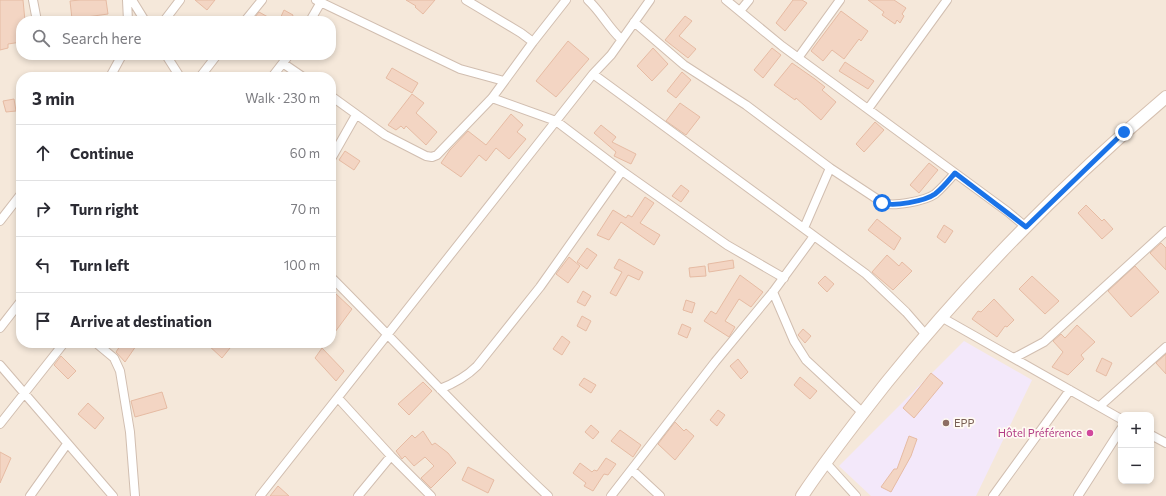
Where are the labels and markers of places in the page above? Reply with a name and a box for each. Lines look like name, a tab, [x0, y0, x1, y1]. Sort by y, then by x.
place label: EPP	[954, 416, 974, 429]
marker: EPP	[941, 418, 951, 428]
place label: Hôtel Préférence	[998, 426, 1082, 439]
marker: Hôtel Préférence	[1085, 428, 1095, 438]

